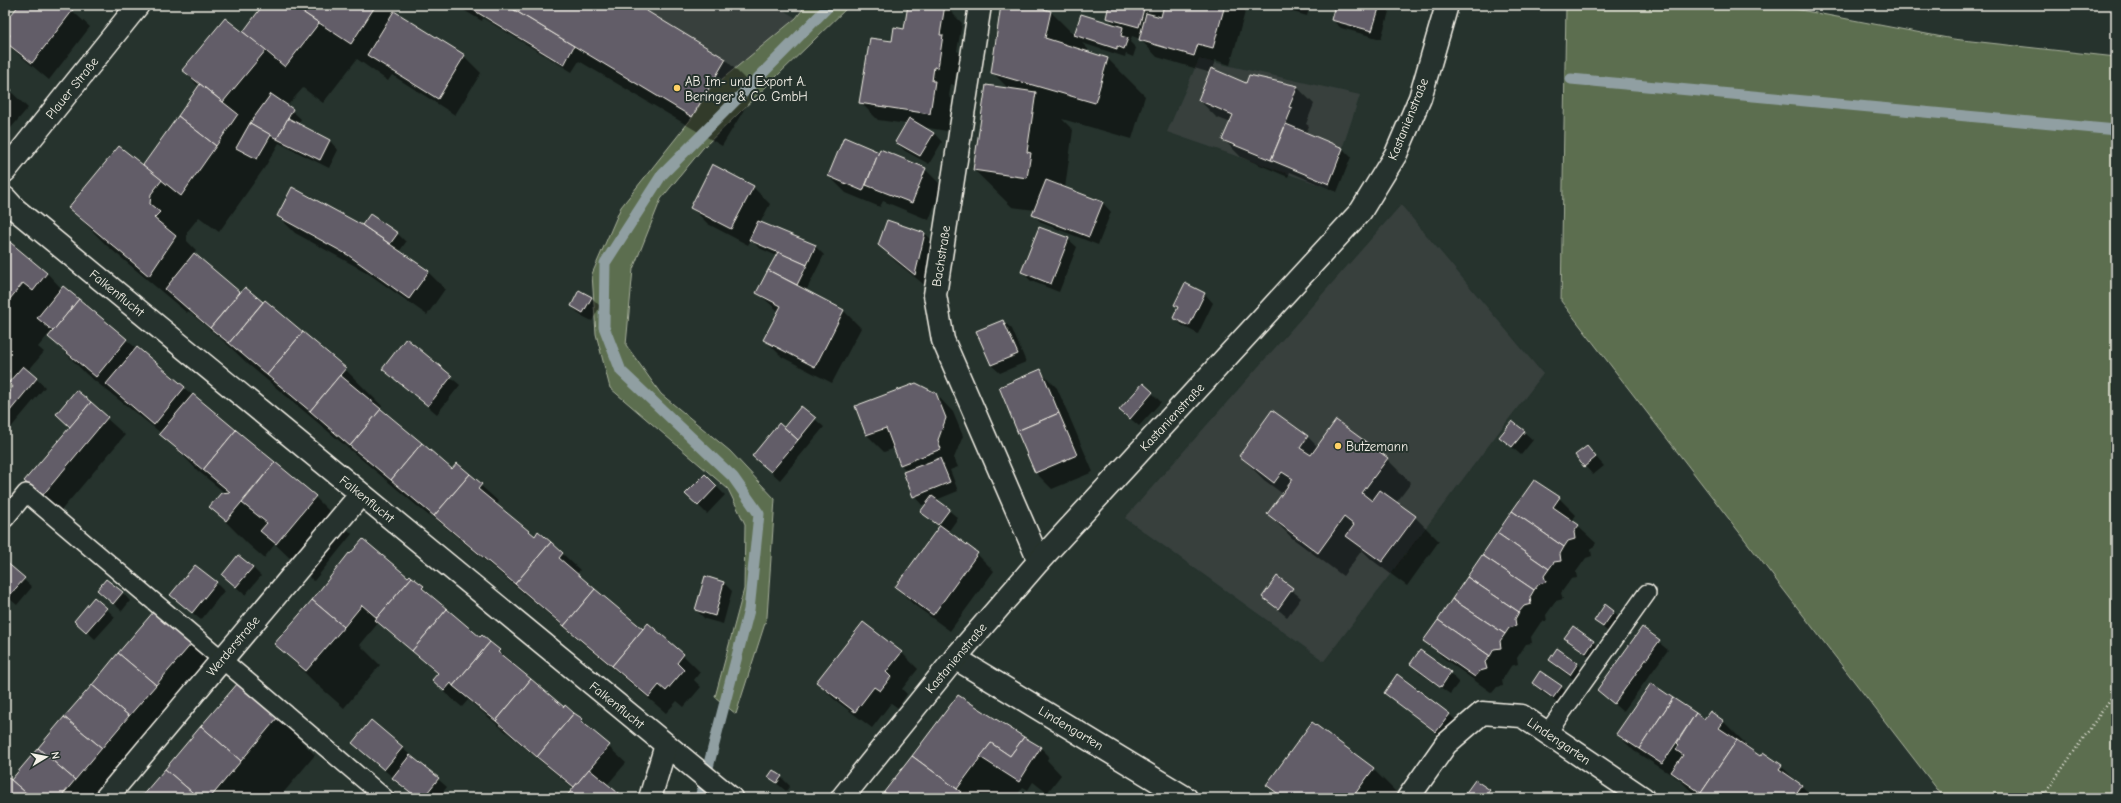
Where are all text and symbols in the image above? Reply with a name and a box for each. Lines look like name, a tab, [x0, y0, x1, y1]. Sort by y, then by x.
street label: Plauer Straße	[42, 54, 102, 122]
place label: AB Im- und Export A. Beringer & Co. GmbH	[685, 74, 808, 104]
street label: Kastanienstraße	[1385, 75, 1432, 162]
marker: AB Im- und Export A. Beringer & Co. GmbH	[672, 83, 682, 93]
street label: Bachstraße	[929, 224, 953, 288]
street label: Falkenflucht	[87, 266, 148, 320]
street label: Kastanienstraße	[1137, 380, 1208, 454]
place label: Butzemann	[1346, 439, 1408, 454]
marker: Butzemann	[1333, 441, 1343, 451]
street label: Falkenflucht	[337, 472, 398, 526]
street label: Werderstraße	[203, 612, 263, 679]
street label: Kastanienstraße	[922, 619, 990, 696]
street label: Falkenflucht	[587, 678, 648, 732]
street label: Lindengarten	[1036, 703, 1106, 753]
street label: Lindengarten	[1525, 714, 1593, 768]
north arrow	[26, 737, 66, 777]
text: N	[48, 751, 62, 760]

